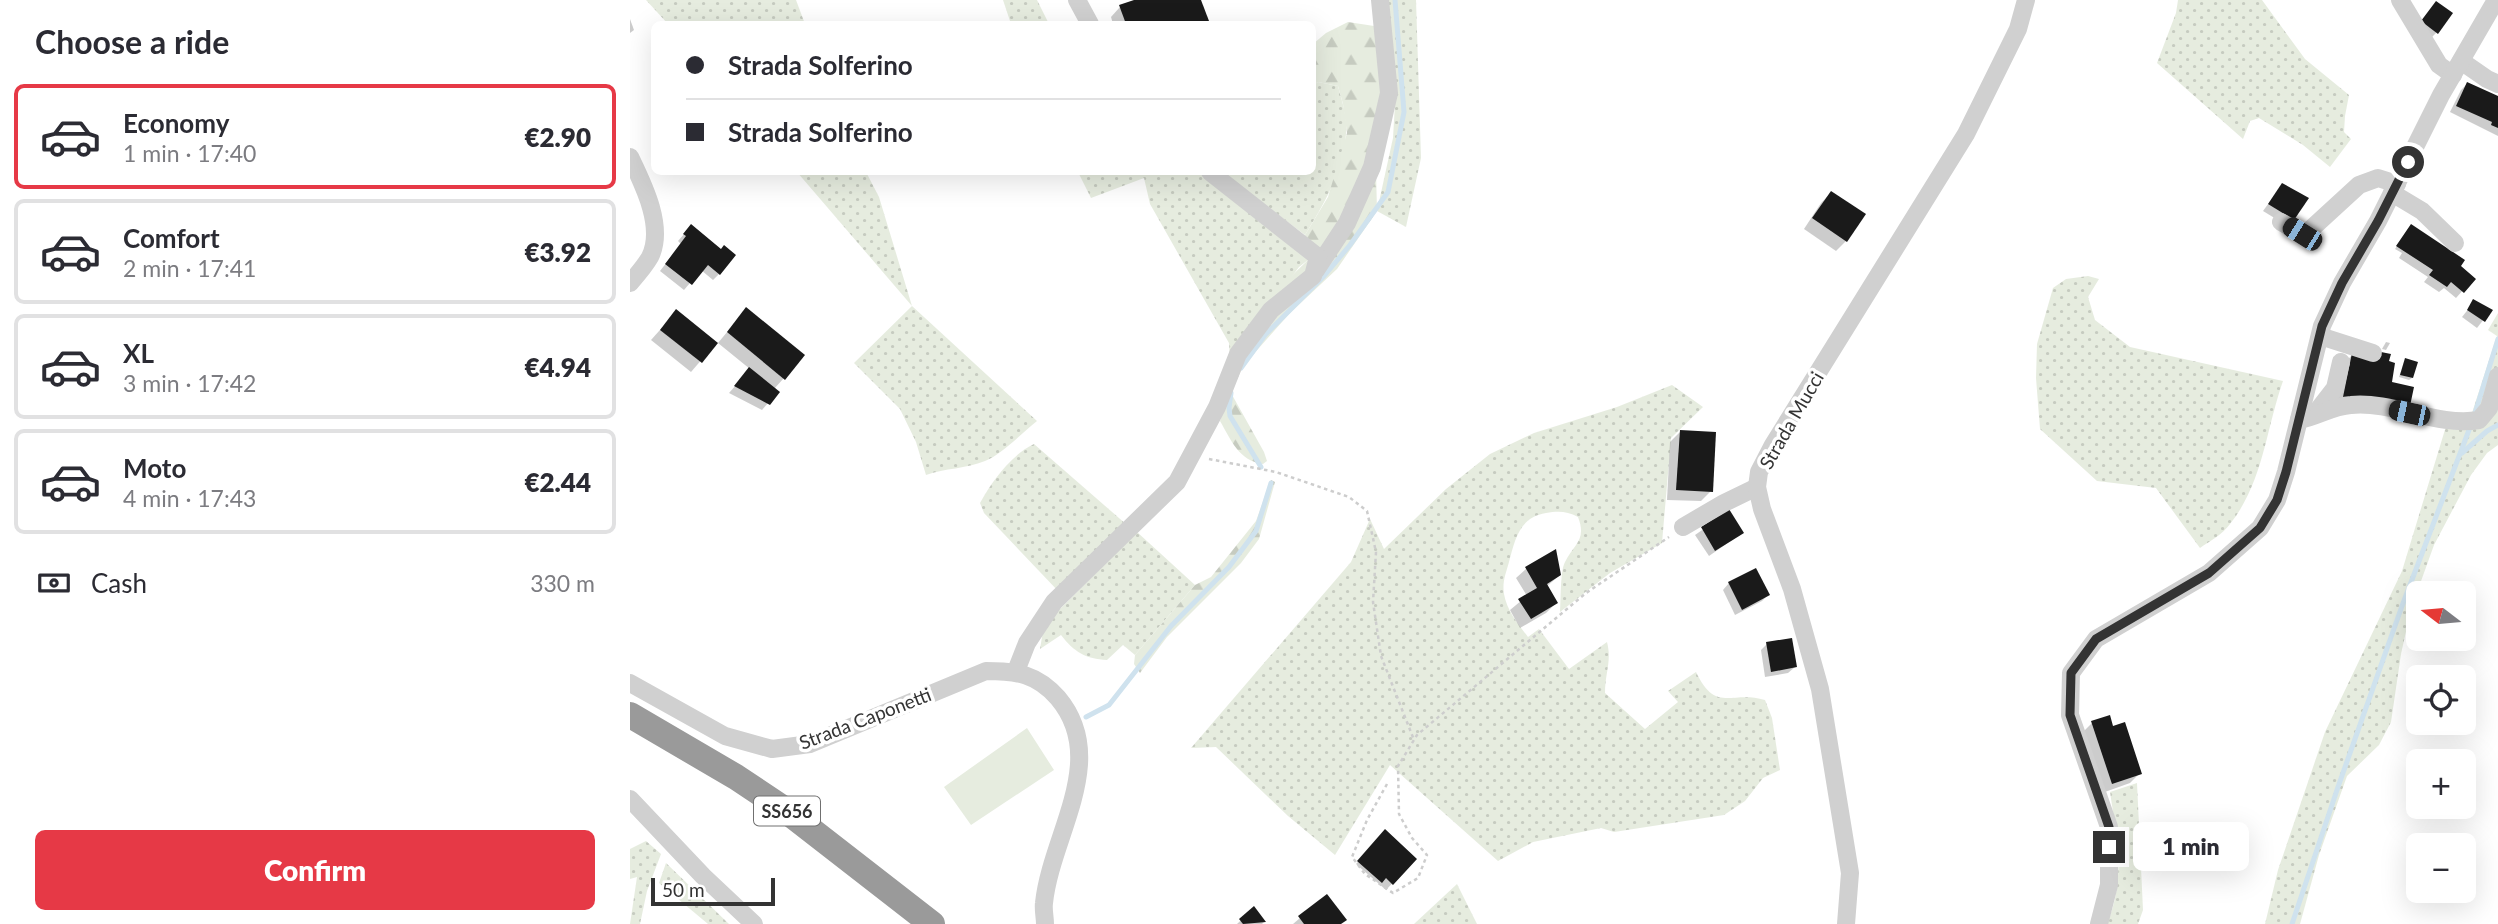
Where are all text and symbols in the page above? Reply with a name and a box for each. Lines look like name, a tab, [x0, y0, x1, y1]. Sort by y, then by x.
text: Choose a ride	[35, 22, 229, 61]
text: Strada Solferino	[728, 49, 913, 81]
icon: car	[39, 105, 102, 168]
text: Economy	[123, 107, 229, 139]
text: Strada Solferino	[728, 116, 913, 148]
text: €2.90	[524, 121, 591, 153]
text: 1 min · 17:40	[123, 139, 256, 167]
route start	[2392, 146, 2424, 178]
car	[2279, 214, 2326, 254]
icon: car	[39, 220, 102, 283]
text: Comfort	[123, 222, 220, 254]
text: €3.92	[524, 236, 591, 268]
text: 2 min · 17:41	[123, 254, 256, 282]
icon: car	[39, 335, 102, 398]
text: XL	[123, 337, 154, 369]
text: €4.94	[524, 351, 591, 383]
street label: Strada Mucci	[1754, 367, 1828, 473]
text: 3 min · 17:42	[123, 369, 256, 397]
car	[2387, 398, 2432, 428]
icon: car	[39, 450, 102, 513]
text: Moto	[123, 452, 186, 484]
text: €2.44	[524, 466, 591, 498]
text: 4 min · 17:43	[123, 484, 256, 512]
icon: cash	[35, 564, 73, 602]
text: Cash	[91, 567, 147, 599]
text: 330 m	[530, 569, 595, 597]
north arrow	[2406, 581, 2476, 651]
map controls	[2406, 581, 2476, 903]
button: locate	[2406, 665, 2476, 735]
street label: Strada Caponetti	[796, 682, 934, 754]
button: +	[2406, 749, 2476, 819]
road number: SS656	[754, 796, 820, 826]
callout: 1 min	[2134, 822, 2249, 872]
button: Confirm	[35, 830, 595, 910]
route end	[2093, 831, 2125, 863]
text: 1 min	[2162, 832, 2220, 860]
button: −	[2406, 833, 2476, 903]
scale bar	[651, 875, 775, 907]
text: 50 m	[662, 878, 705, 901]

